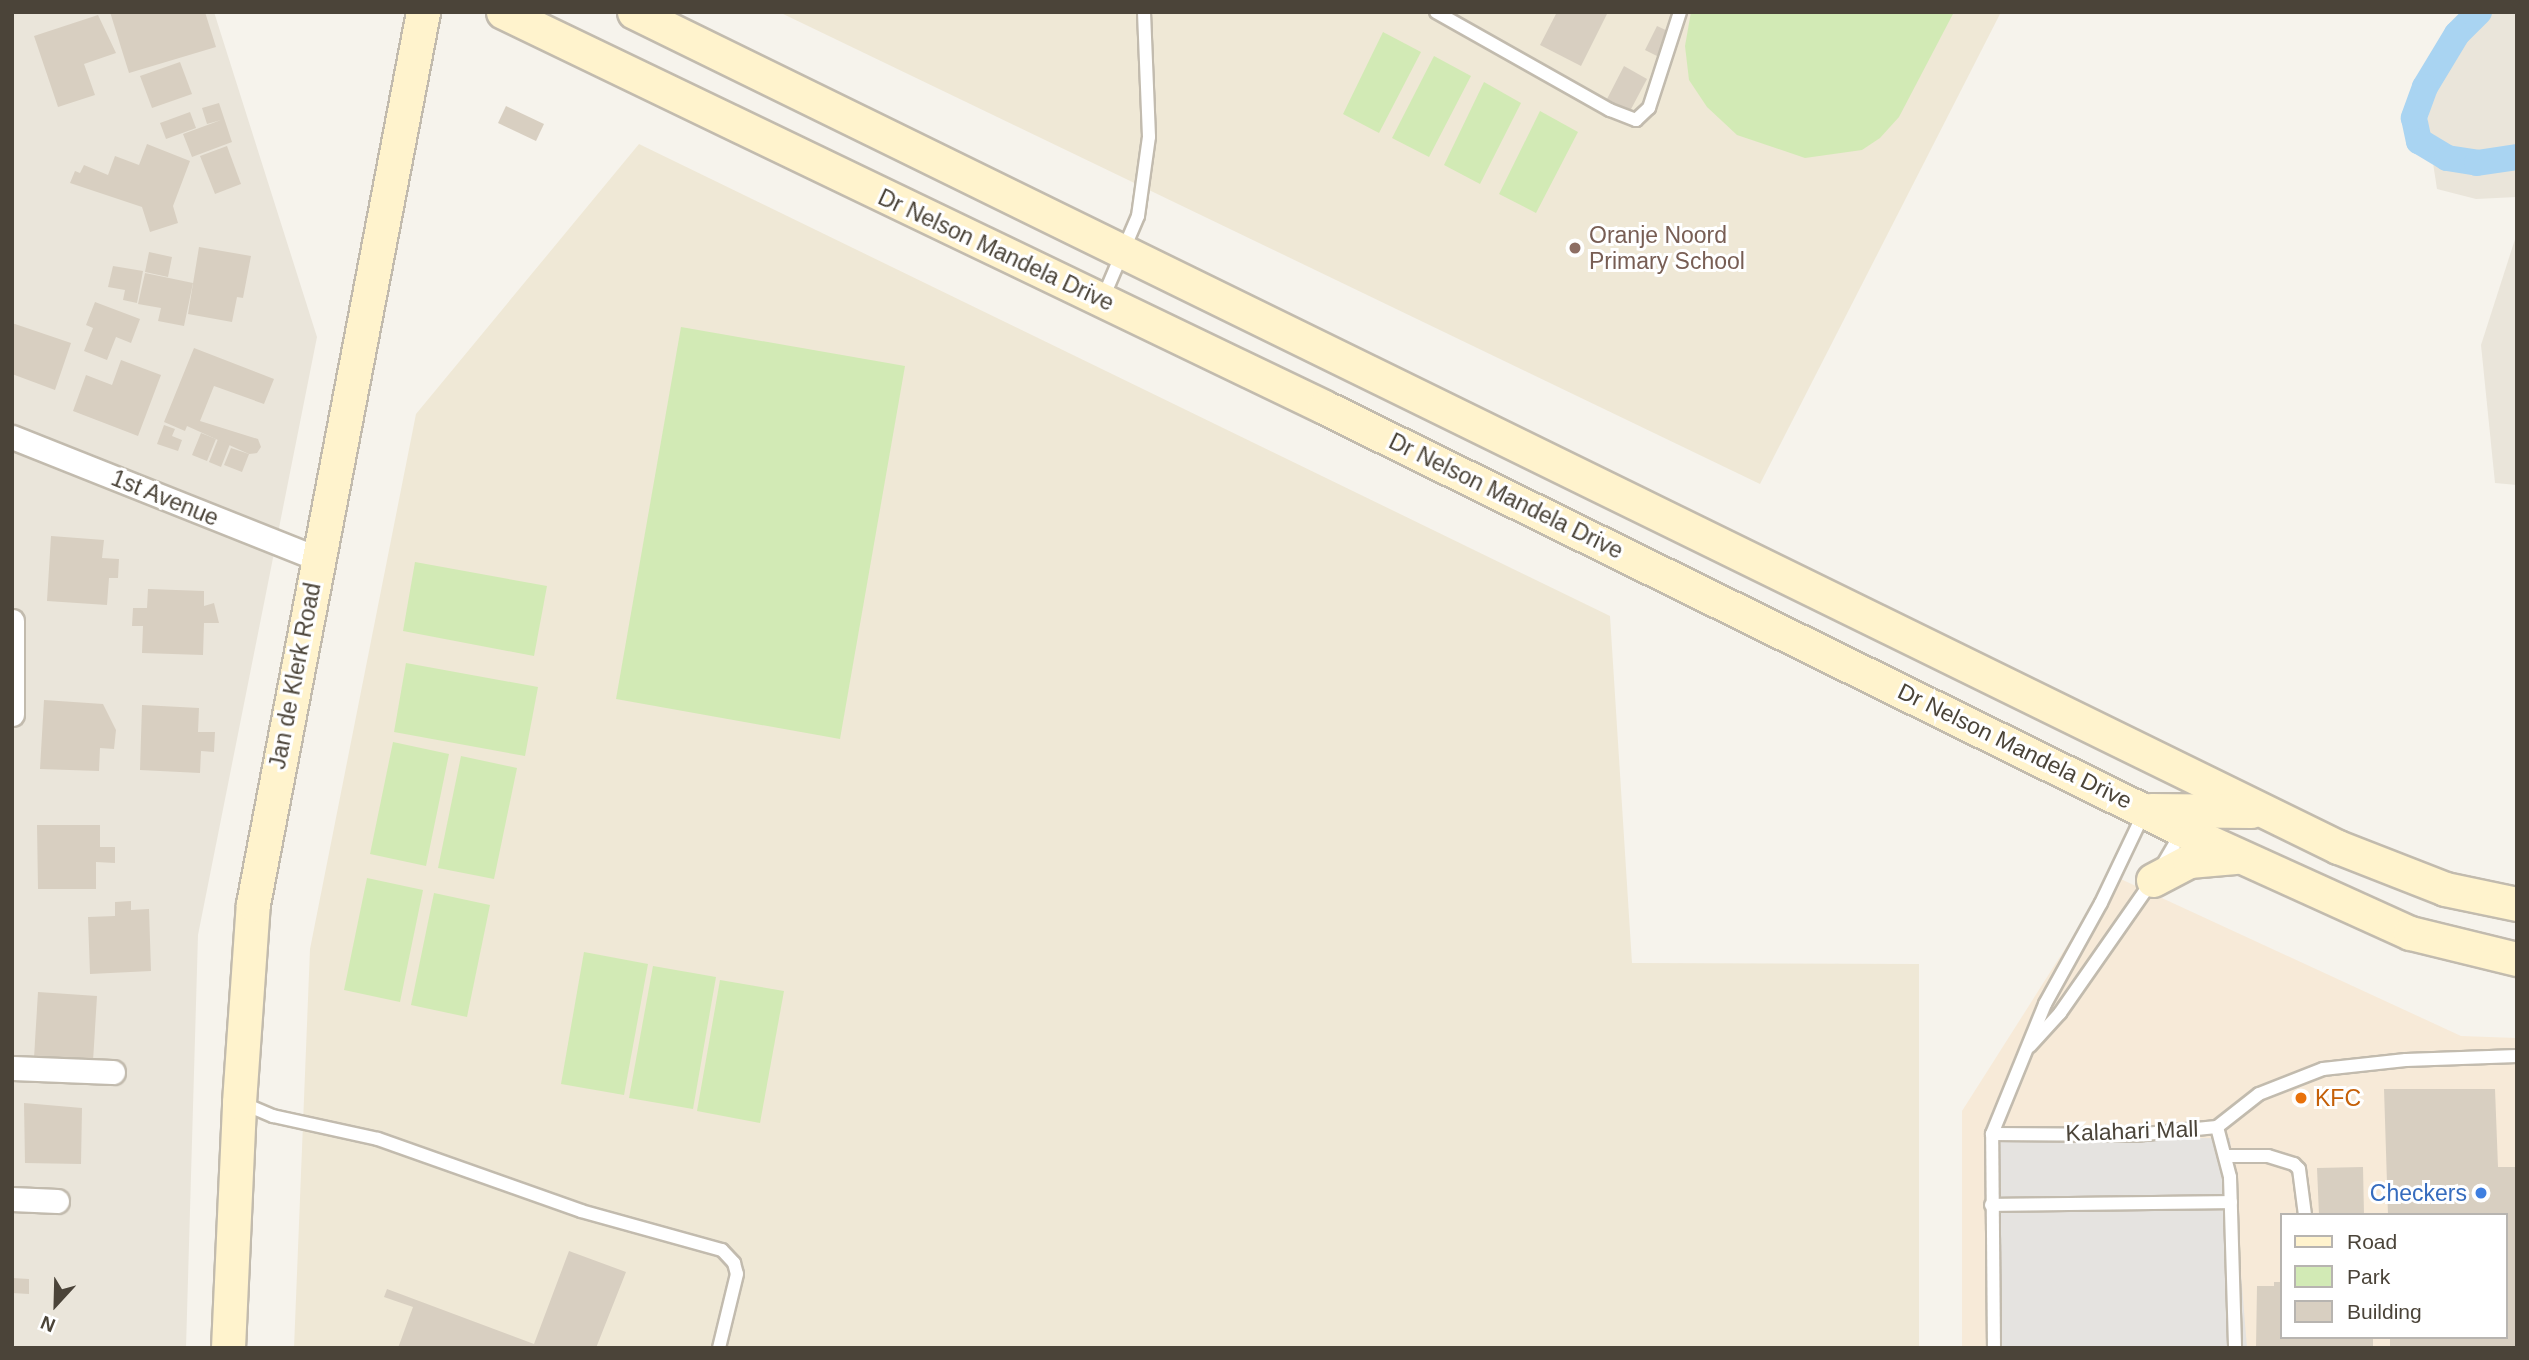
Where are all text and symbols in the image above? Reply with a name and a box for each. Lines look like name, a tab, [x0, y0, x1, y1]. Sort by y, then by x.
street label: Dr Nelson Mandela Drive	[874, 183, 1118, 317]
place label: Oranje Noord Primary School	[1589, 221, 1745, 275]
marker: Oranje Noord Primary School	[1567, 240, 1583, 256]
street label: Dr Nelson Mandela Drive	[1384, 427, 1628, 565]
street label: 1st Avenue	[107, 464, 223, 532]
street label: Jan de Klerk Road	[263, 580, 327, 772]
street label: Dr Nelson Mandela Drive	[1893, 677, 2137, 815]
place label: KFC	[2315, 1084, 2361, 1112]
marker: KFC	[2293, 1090, 2309, 1106]
street label: Kalahari Mall	[2065, 1115, 2199, 1147]
place label: Checkers	[2370, 1179, 2467, 1207]
marker: Checkers	[2473, 1185, 2489, 1201]
legend	[2280, 1213, 2508, 1339]
text: Road	[2347, 1230, 2397, 1253]
text: Park	[2347, 1265, 2390, 1288]
north arrow	[21, 1269, 91, 1339]
text: Building	[2347, 1300, 2422, 1323]
text: N	[38, 1312, 58, 1336]

